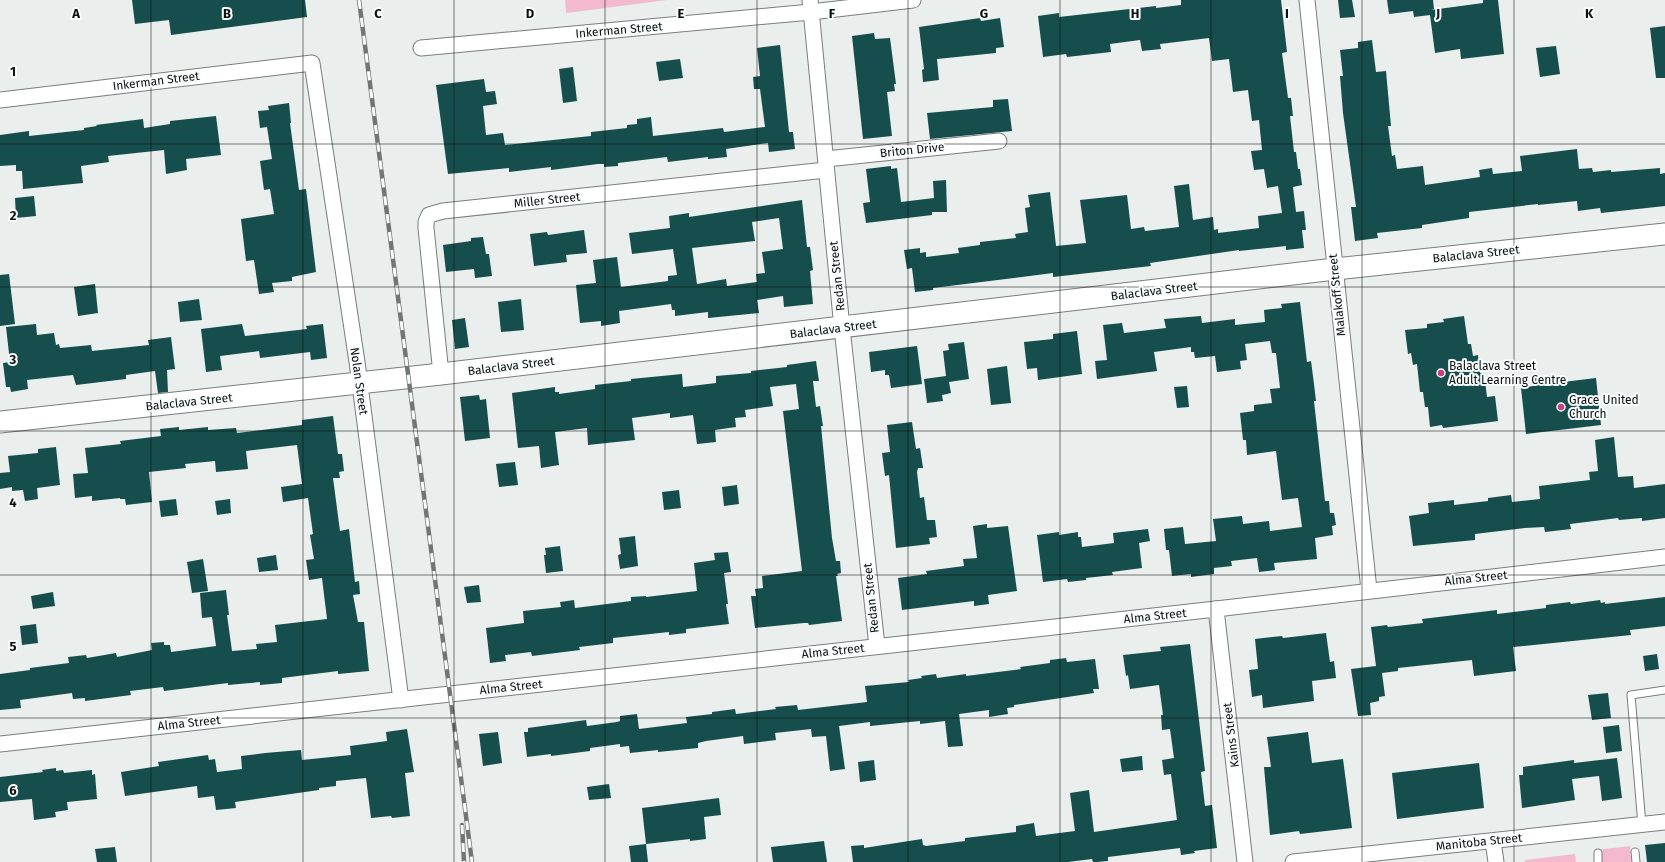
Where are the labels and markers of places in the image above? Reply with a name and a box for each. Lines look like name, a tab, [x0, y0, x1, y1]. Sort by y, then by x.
place label: Balaclava Street Adult Learning Centre	[1449, 359, 1566, 387]
marker: Balaclava Street Adult Learning Centre	[1436, 368, 1446, 378]
place label: Grace United Church	[1569, 393, 1639, 421]
marker: Grace United Church	[1556, 402, 1566, 412]

